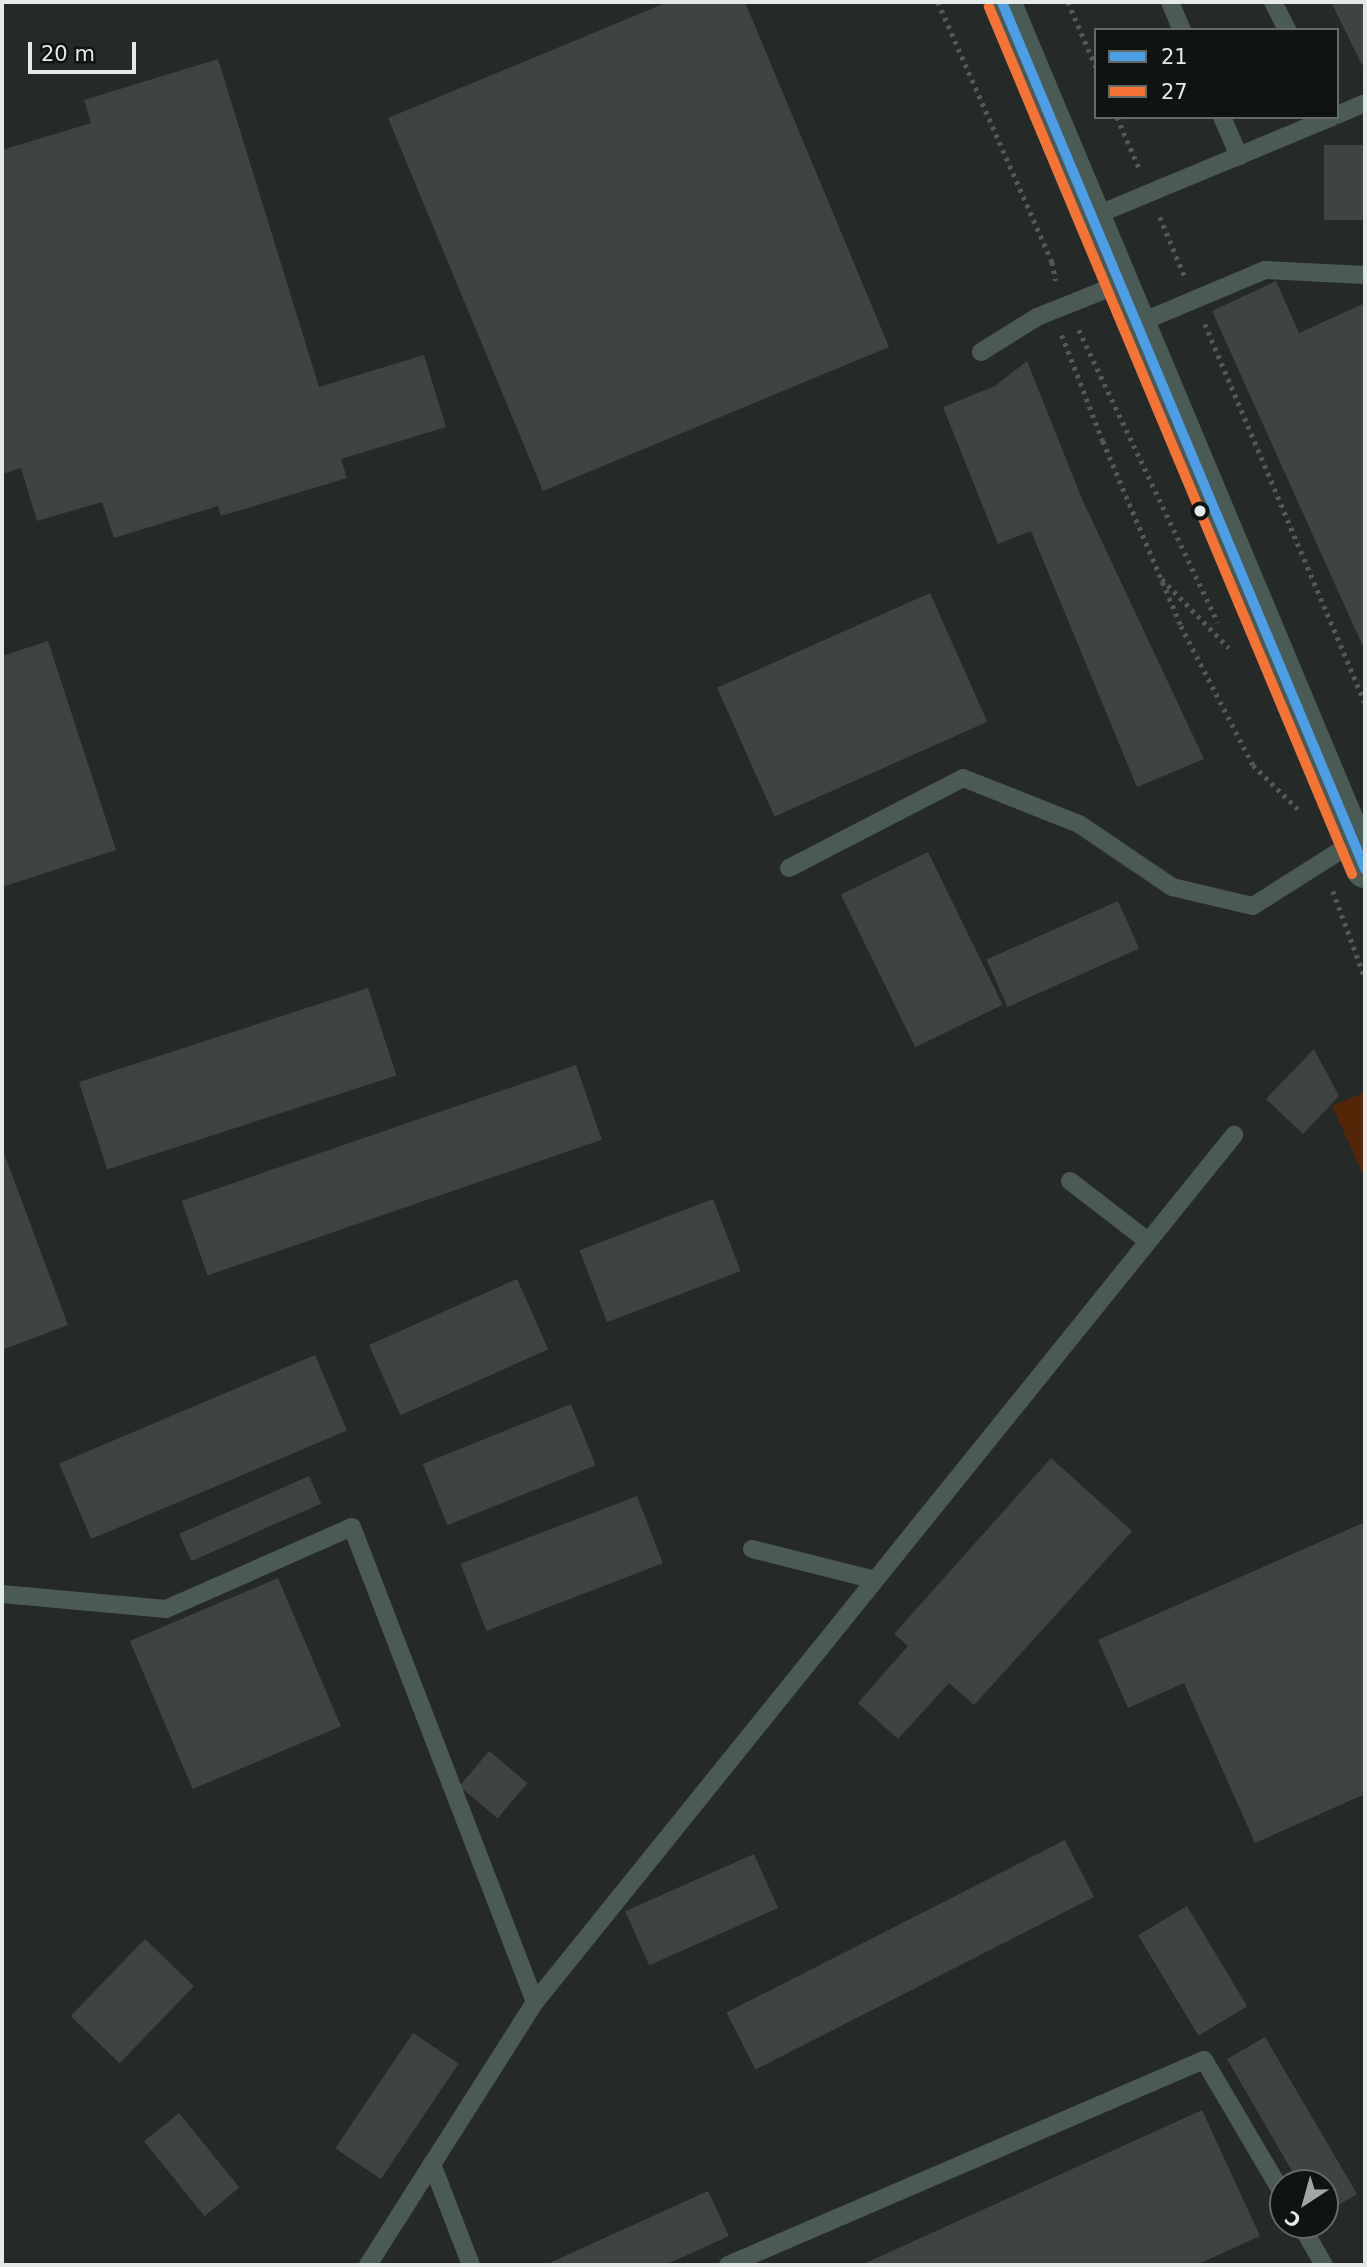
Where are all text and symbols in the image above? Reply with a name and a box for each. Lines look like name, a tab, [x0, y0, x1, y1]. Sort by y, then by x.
scale bar	[32, 28, 140, 72]
legend	[1094, 28, 1339, 119]
text: 20 m	[41, 42, 95, 66]
text: 21	[1161, 45, 1188, 69]
text: 27	[1161, 80, 1188, 104]
unlabelled marker	[1193, 504, 1207, 518]
north arrow	[1269, 2169, 1339, 2239]
text: С	[1281, 2206, 1305, 2232]

